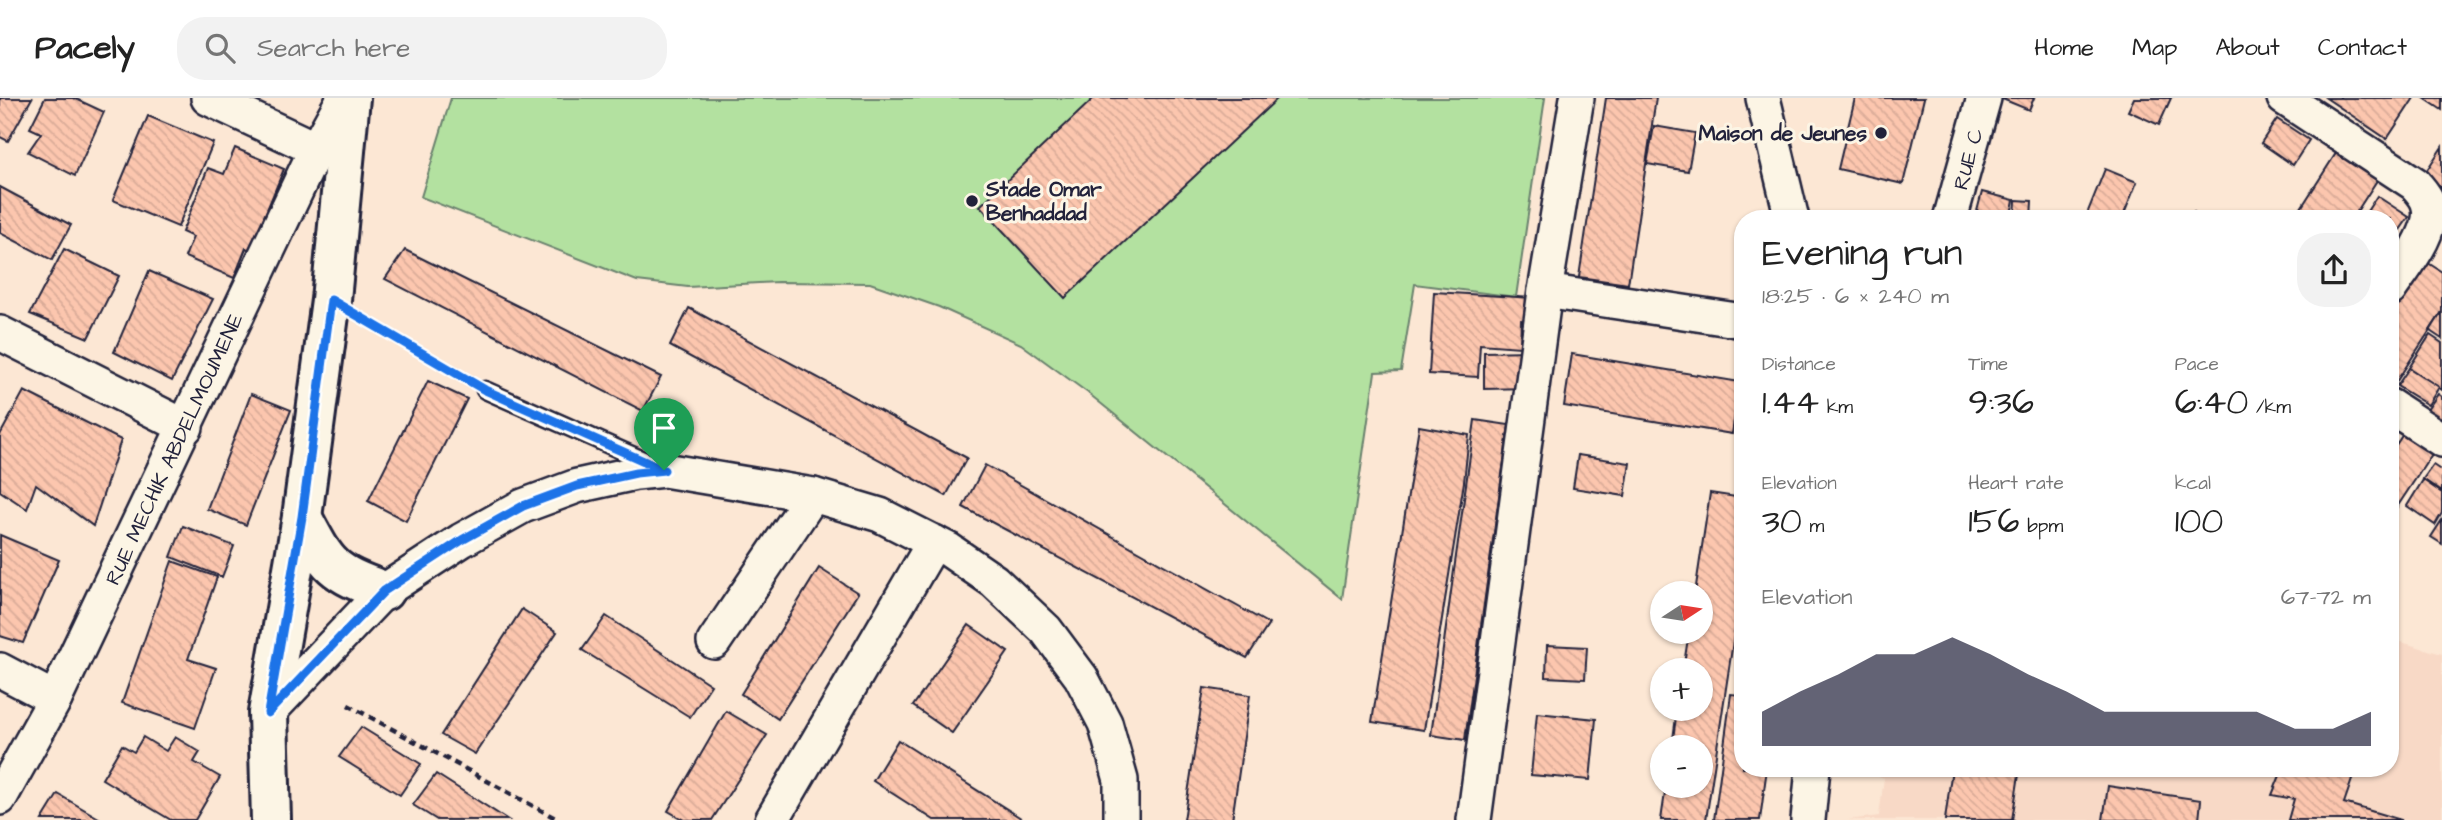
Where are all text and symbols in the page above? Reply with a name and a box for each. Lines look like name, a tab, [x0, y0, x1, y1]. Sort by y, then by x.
search box	[177, 17, 667, 80]
text: Pacely	[35, 25, 135, 71]
icon: search	[201, 29, 239, 67]
text: Search here	[257, 30, 410, 66]
text: Home	[2034, 31, 2094, 65]
text: Map	[2132, 31, 2177, 65]
text: About	[2215, 31, 2280, 65]
text: Contact	[2318, 31, 2407, 65]
place label: Maison de Jeunes	[1698, 119, 1867, 148]
marker: Maison de Jeunes	[1873, 125, 1889, 141]
street label: RUE C	[1946, 125, 1991, 193]
place label: Stade Omar Benhaddad	[985, 175, 1102, 228]
marker: Stade Omar Benhaddad	[964, 193, 980, 209]
text: Evening run	[1762, 228, 1963, 280]
button: share	[2297, 233, 2371, 307]
text: 18:25 · 6 × 240 m	[1762, 280, 1949, 312]
street label: RUE MECHIK ABDELMOUMENE	[99, 308, 251, 590]
text: Distance	[1762, 351, 1836, 378]
text: Time	[1968, 351, 2008, 378]
text: Pace	[2175, 351, 2219, 378]
text: 1.44	[1762, 378, 1819, 427]
text: 9:36	[1968, 378, 2034, 427]
text: 6:40	[2175, 378, 2248, 427]
text: km	[1819, 394, 1853, 421]
text: /km	[2248, 394, 2291, 421]
pin	[634, 398, 694, 470]
icon: arrive	[645, 409, 683, 447]
text: Elevation	[1762, 470, 1837, 497]
text: Heart rate	[1968, 470, 2064, 497]
text: kcal	[2175, 470, 2211, 497]
text: 30	[1762, 497, 1802, 546]
text: 156	[1968, 497, 2020, 546]
text: 100	[2175, 497, 2223, 546]
text: m	[1802, 513, 1824, 540]
text: bpm	[2020, 513, 2063, 540]
north arrow	[1650, 581, 1713, 644]
map controls	[1650, 581, 1713, 798]
text: Elevation	[1762, 581, 1853, 613]
text: 67–72 m	[2281, 581, 2371, 613]
button: +	[1650, 658, 1713, 721]
button: −	[1650, 735, 1713, 798]

